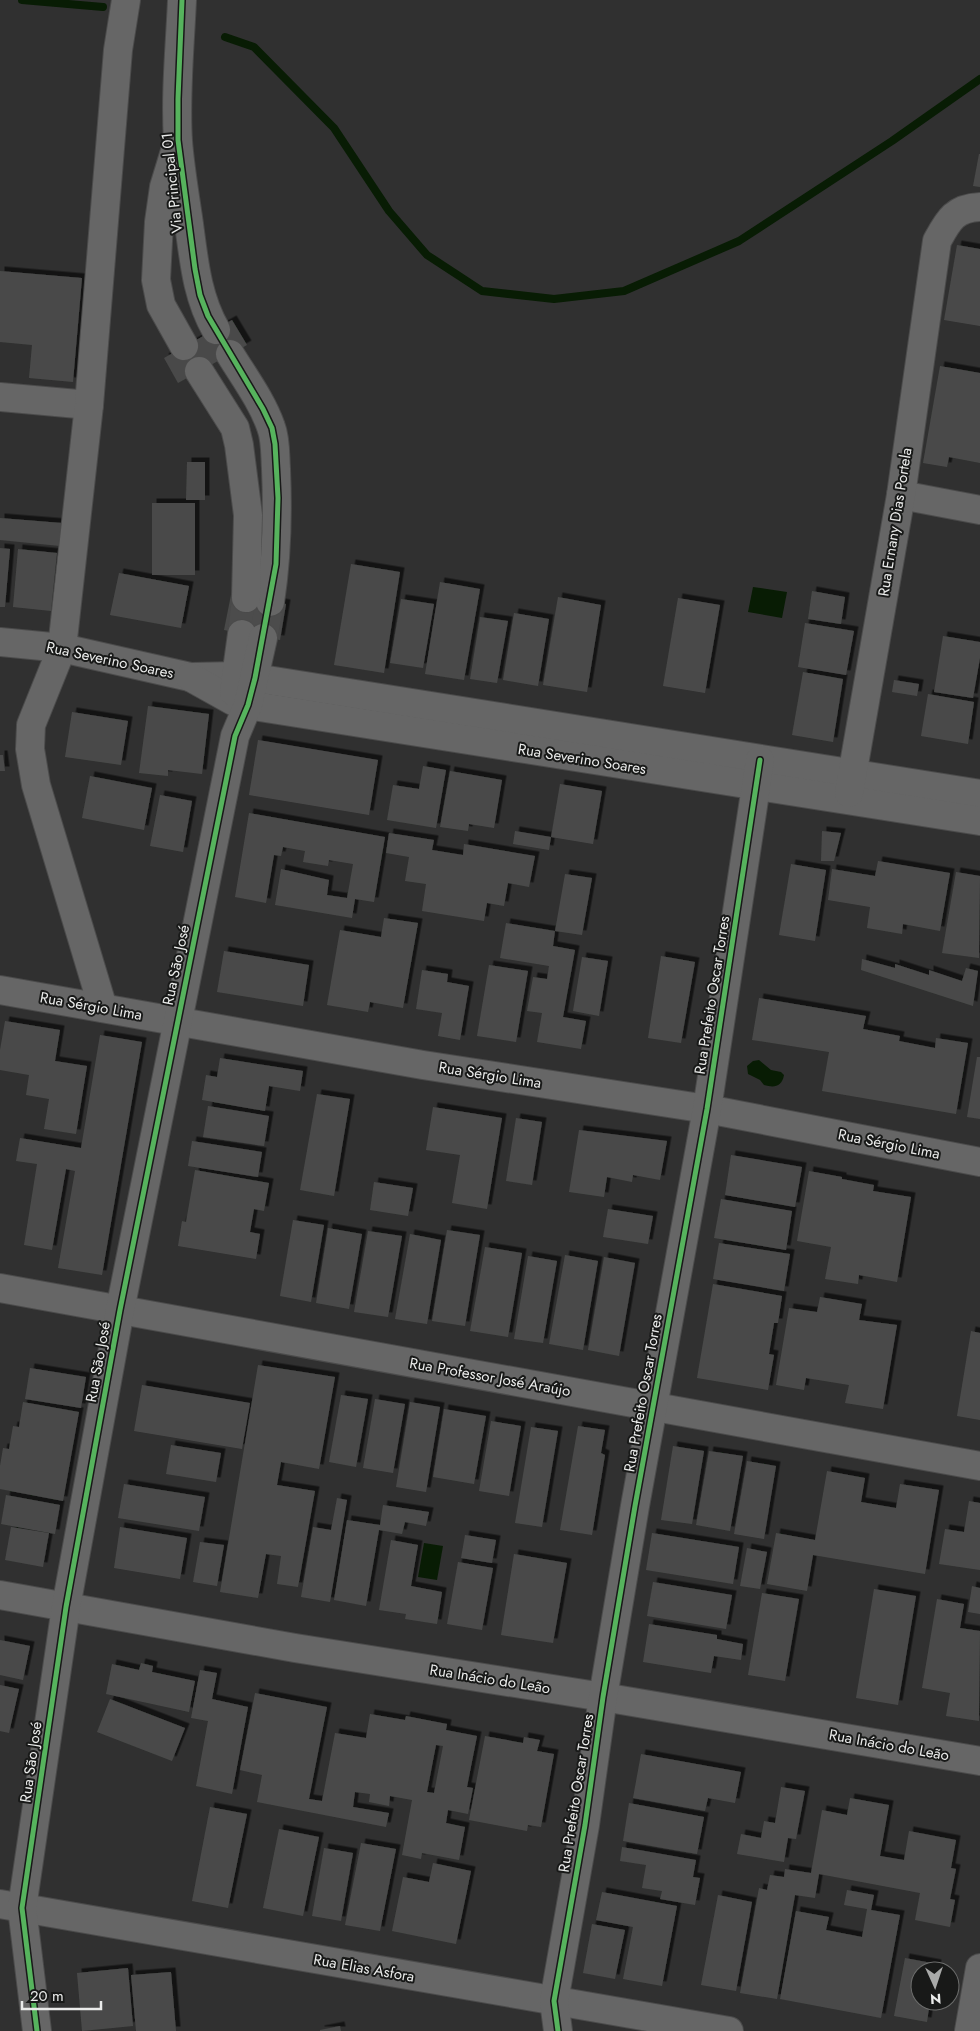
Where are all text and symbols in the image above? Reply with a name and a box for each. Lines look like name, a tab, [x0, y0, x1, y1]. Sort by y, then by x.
street label: Via Principal 01	[156, 132, 188, 234]
street label: Rua Ernany Dias Portela	[872, 446, 918, 598]
street label: Rua Severino Soares	[44, 636, 176, 684]
street label: Rua Severino Soares	[516, 738, 648, 780]
street label: Rua Prefeito Oscar Torres	[689, 914, 735, 1076]
street label: Rua São José	[157, 922, 195, 1007]
street label: Rua Sérgio Lima	[38, 986, 144, 1026]
street label: Rua Sérgio Lima	[437, 1056, 543, 1094]
street label: Rua Sérgio Lima	[836, 1123, 942, 1165]
street label: Rua Prefeito Oscar Torres	[618, 1312, 668, 1474]
street label: Rua São José	[80, 1320, 116, 1404]
street label: Rua Professor José Araújo	[408, 1352, 572, 1402]
street label: Rua Inácio do Leão	[428, 1659, 552, 1699]
street label: Rua Prefeito Oscar Torres	[553, 1712, 599, 1874]
street label: Rua São José	[14, 1720, 48, 1804]
street label: Rua Inácio do Leão	[827, 1724, 951, 1766]
street label: Rua Elias Asfora	[312, 1948, 416, 1988]
north arrow	[910, 1961, 960, 2011]
scale bar	[22, 1978, 101, 2010]
text: 20 m	[30, 1985, 64, 2007]
text: N	[930, 1989, 942, 2009]

